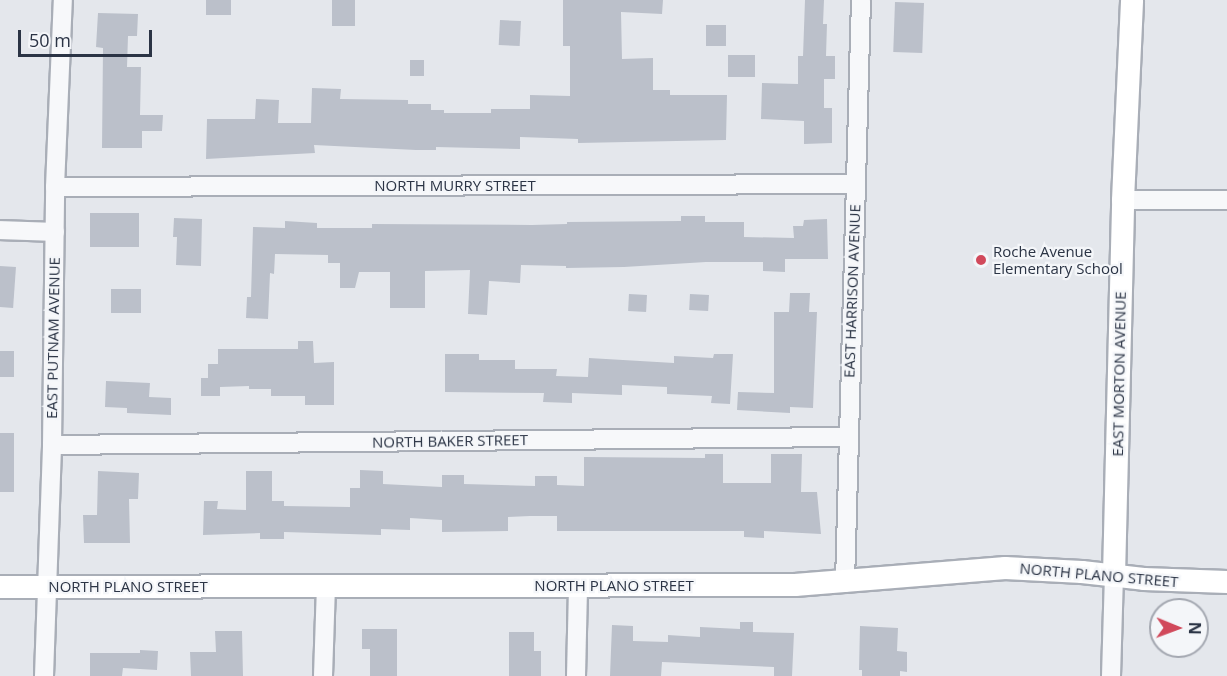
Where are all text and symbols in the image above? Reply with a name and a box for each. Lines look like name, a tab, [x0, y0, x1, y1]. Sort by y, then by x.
scale bar	[21, 18, 154, 56]
text: 50 m	[29, 28, 71, 52]
street label: NORTH MURRY STREET	[374, 177, 536, 195]
street label: EAST HARRISON AVENUE	[840, 204, 864, 378]
place label: Roche Avenue Elementary School	[993, 242, 1123, 277]
marker: Roche Avenue Elementary School	[974, 253, 988, 267]
street label: EAST PUTNAM AVENUE	[43, 257, 63, 419]
street label: EAST MORTON AVENUE	[1109, 291, 1129, 457]
street label: NORTH BAKER STREET	[372, 431, 528, 451]
street label: NORTH PLANO STREET	[1019, 559, 1179, 591]
street label: NORTH PLANO STREET	[534, 577, 694, 595]
street label: NORTH PLANO STREET	[48, 578, 208, 596]
north arrow	[1149, 598, 1209, 658]
text: N	[1184, 622, 1206, 635]

